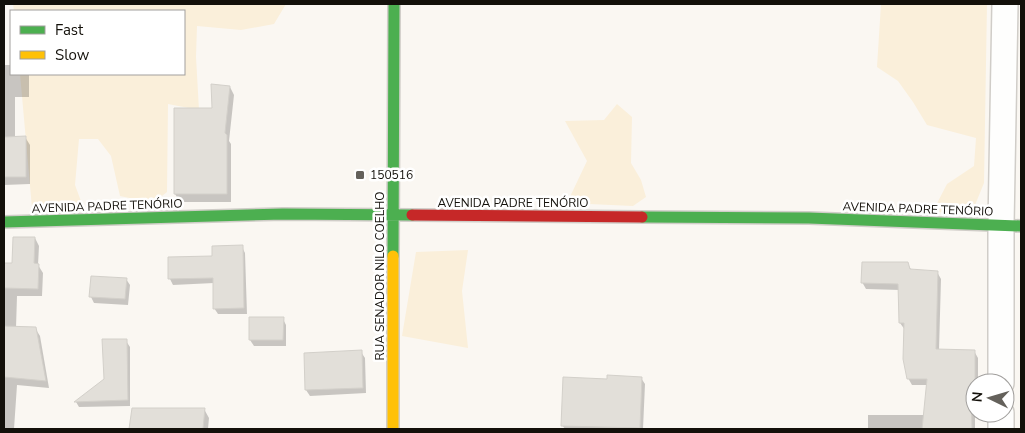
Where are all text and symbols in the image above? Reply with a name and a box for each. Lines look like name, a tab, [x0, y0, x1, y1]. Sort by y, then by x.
legend	[10, 10, 185, 75]
text: Fast	[55, 20, 84, 40]
text: Slow	[55, 45, 90, 65]
place label: 150516	[370, 167, 413, 183]
marker: 150516	[354, 169, 366, 181]
street label: RUA SENADOR NILO COELHO	[372, 192, 388, 360]
street label: AVENIDA PADRE TENÓRIO	[31, 195, 183, 217]
street label: AVENIDA PADRE TENÓRIO	[437, 195, 589, 211]
street label: AVENIDA PADRE TENÓRIO	[842, 198, 994, 220]
north arrow	[965, 373, 1015, 423]
text: N	[968, 391, 987, 403]

